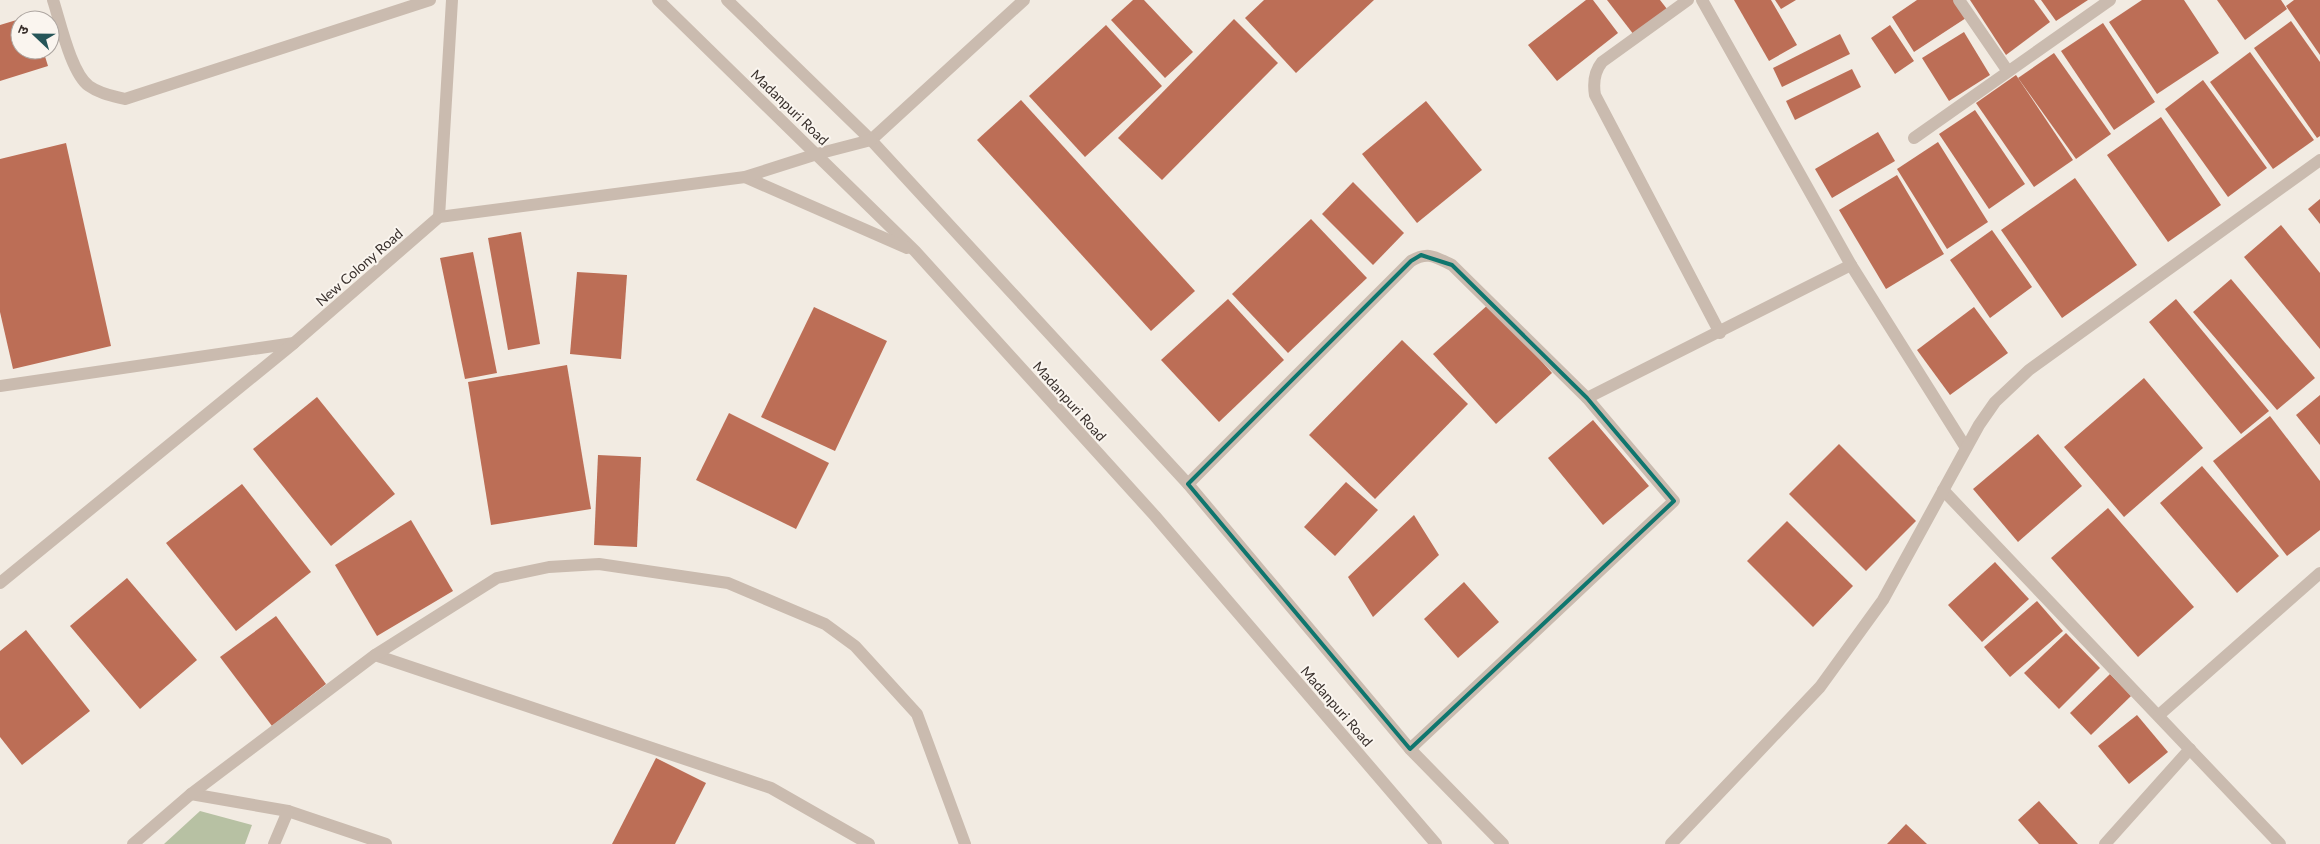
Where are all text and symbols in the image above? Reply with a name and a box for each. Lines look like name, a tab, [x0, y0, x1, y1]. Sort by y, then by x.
north arrow	[10, 10, 60, 60]
text: उ	[13, 22, 32, 37]
street label: Madanpuri Road	[748, 66, 832, 148]
street label: New Colony Road	[312, 225, 406, 309]
street label: Madanpuri Road	[1030, 358, 1110, 444]
street label: Madanpuri Road	[1297, 662, 1377, 750]

